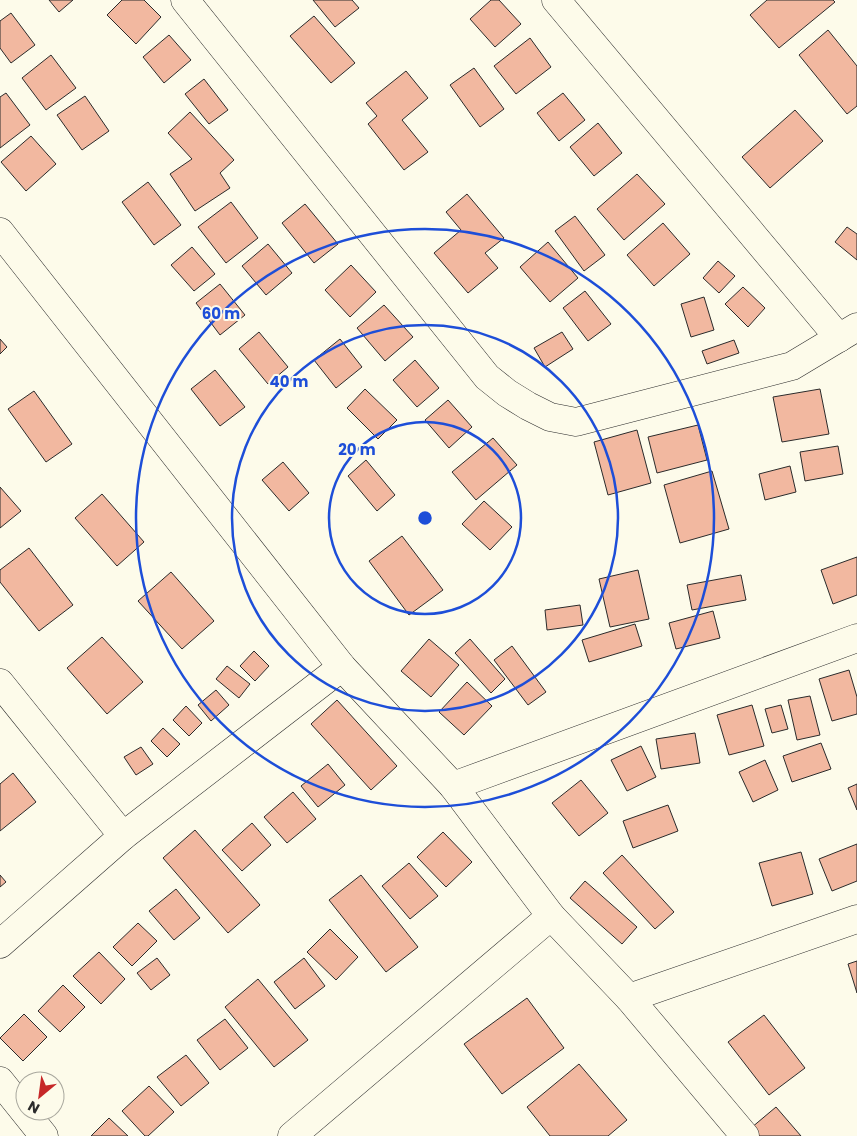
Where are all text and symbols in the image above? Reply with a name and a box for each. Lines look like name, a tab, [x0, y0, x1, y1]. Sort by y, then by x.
text: 60 m	[202, 303, 240, 324]
text: 40 m	[269, 371, 309, 392]
text: 20 m	[338, 439, 376, 460]
centre of rings	[416, 509, 434, 527]
north arrow	[15, 1071, 65, 1121]
text: N	[24, 1096, 43, 1119]

